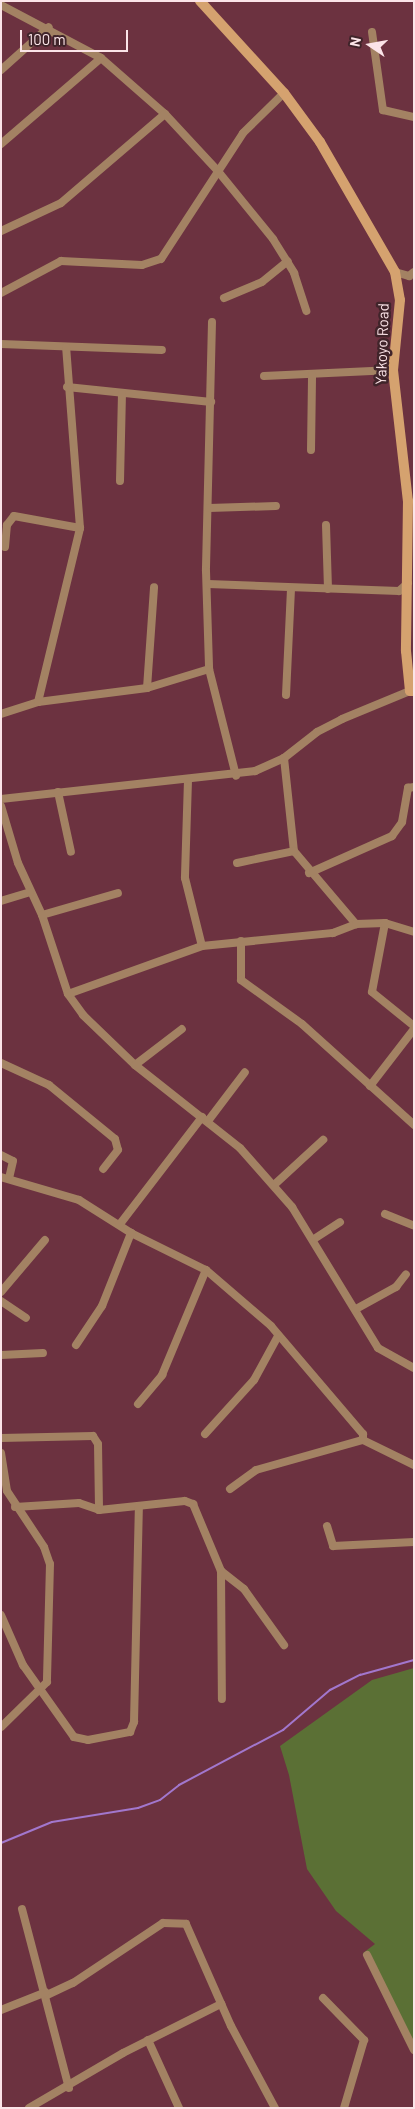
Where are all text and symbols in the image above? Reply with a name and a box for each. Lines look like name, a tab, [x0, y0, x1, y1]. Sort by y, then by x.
scale bar	[22, 20, 130, 52]
north arrow	[345, 20, 395, 70]
text: 100 m	[28, 30, 66, 48]
text: N	[346, 35, 364, 48]
street label: Yakoyo Road	[372, 303, 392, 385]

